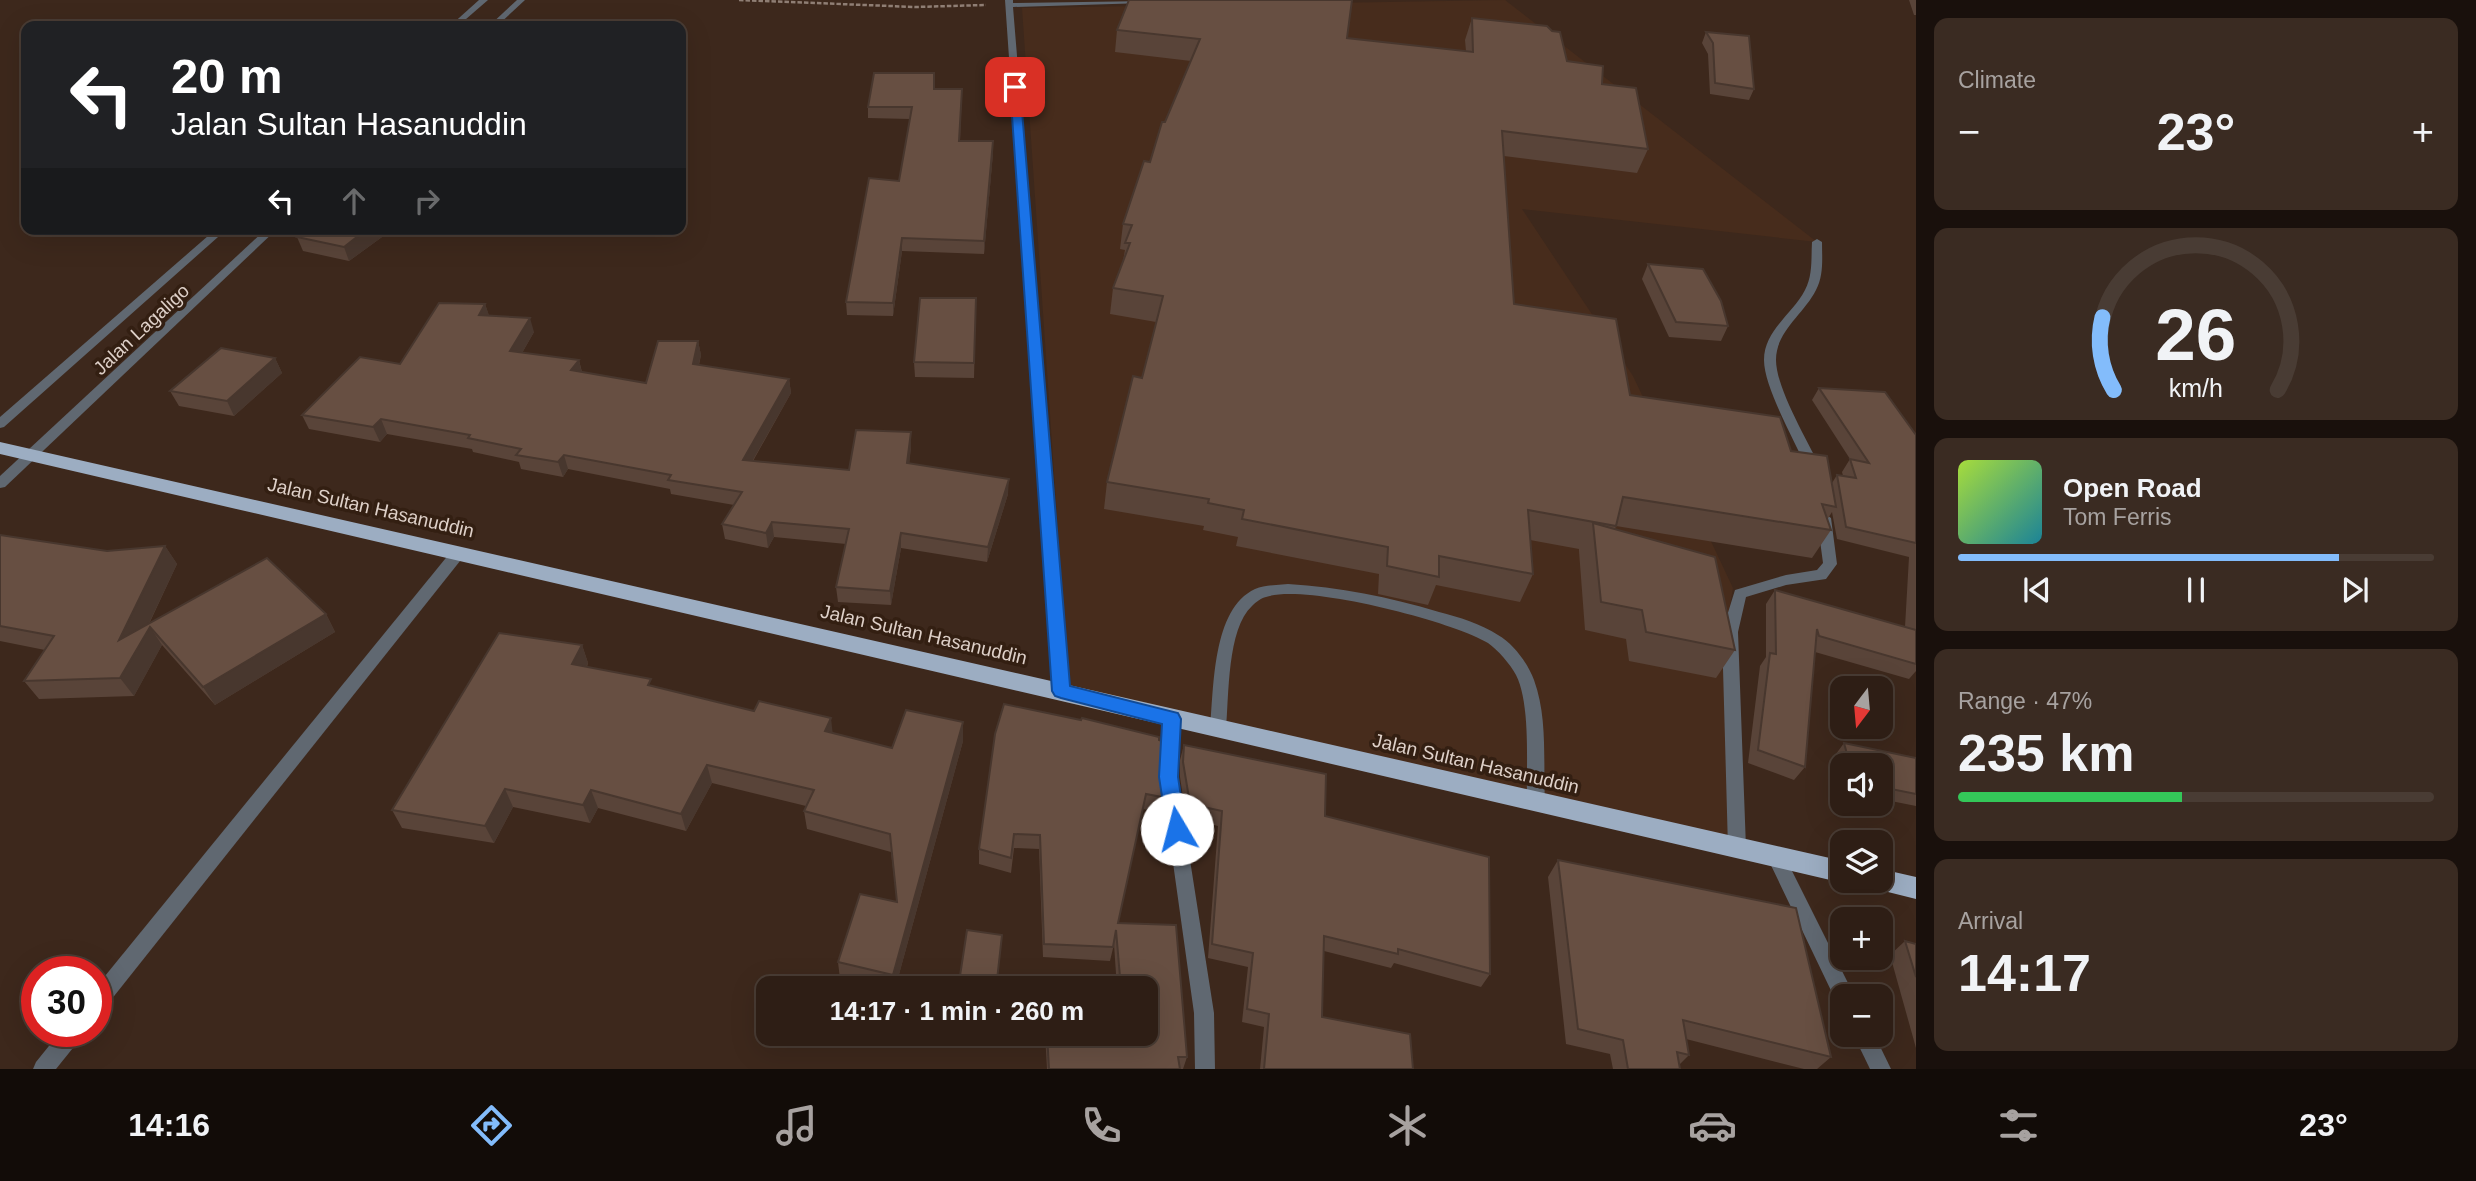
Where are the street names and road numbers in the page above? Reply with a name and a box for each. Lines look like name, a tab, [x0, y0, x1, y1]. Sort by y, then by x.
street label: Jalan Lagaligo	[89, 280, 193, 379]
street label: Jalan Sultan Hasanuddin	[266, 473, 476, 541]
street label: Jalan Sultan Hasanuddin	[819, 600, 1029, 668]
street label: Jalan Sultan Hasanuddin	[1371, 729, 1581, 797]

